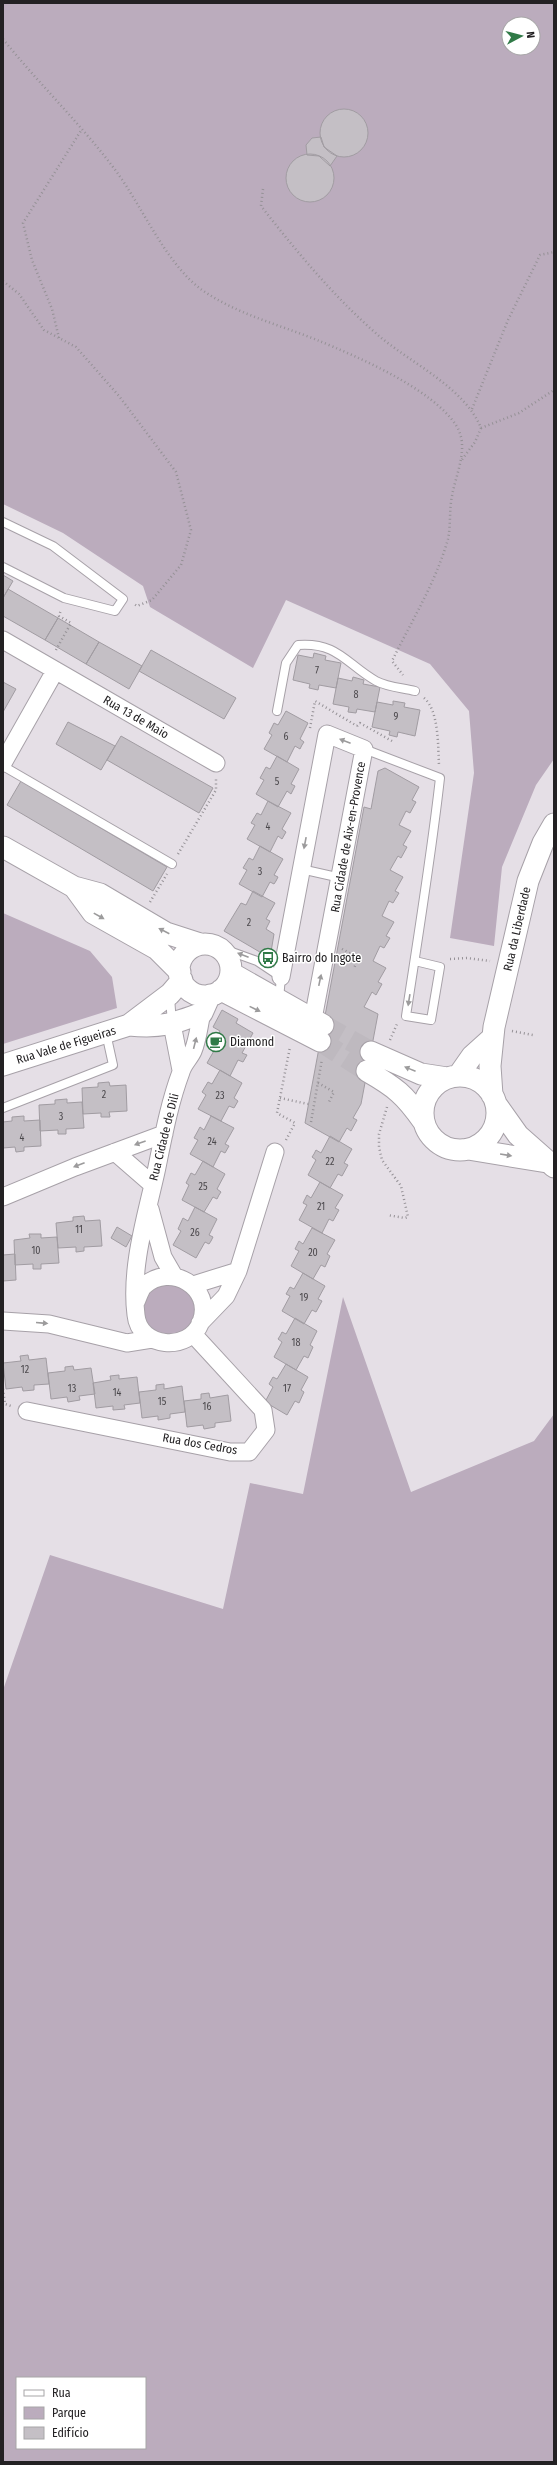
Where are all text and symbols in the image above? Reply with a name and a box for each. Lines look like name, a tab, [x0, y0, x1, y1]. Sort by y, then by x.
north arrow	[501, 16, 541, 56]
text: N	[524, 31, 537, 39]
house number: 7	[315, 665, 319, 677]
house number: 8	[354, 689, 359, 701]
street label: Rua 13 de Maio	[101, 693, 171, 741]
house number: 9	[394, 711, 399, 723]
house number: 6	[284, 731, 289, 743]
one-way arrow	[339, 738, 351, 744]
street label: Rua Cidade de Aix-en-Provence	[328, 760, 368, 914]
house number: 5	[275, 776, 280, 788]
house number: 4	[266, 821, 271, 833]
one-way arrow	[302, 836, 308, 849]
house number: 3	[258, 866, 263, 878]
street label: Rua da Liberdade	[501, 886, 533, 972]
one-way arrow	[94, 913, 105, 920]
house number: 2	[247, 917, 252, 929]
one-way arrow	[158, 928, 169, 934]
bus stop icon: Bairro do Ingote	[257, 947, 279, 969]
one-way arrow	[236, 951, 248, 957]
place label: Bairro do Ingote	[282, 951, 361, 965]
one-way arrow	[318, 974, 324, 987]
one-way arrow	[406, 994, 412, 1006]
one-way arrow	[249, 1006, 261, 1012]
street label: Rua Vale de Figueiras	[15, 1023, 117, 1067]
cafe icon: Diamond	[205, 1031, 227, 1053]
place label: Diamond	[230, 1035, 274, 1049]
one-way arrow	[192, 1036, 198, 1049]
one-way arrow	[403, 1066, 415, 1072]
house number: 2	[102, 1089, 107, 1101]
house number: 23	[216, 1090, 225, 1102]
street label: Rua Cidade de Dili	[146, 1092, 182, 1182]
house number: 3	[59, 1111, 64, 1123]
house number: 4	[20, 1132, 25, 1144]
house number: 24	[207, 1136, 217, 1148]
one-way arrow	[133, 1140, 145, 1146]
one-way arrow	[500, 1152, 512, 1158]
house number: 22	[326, 1156, 335, 1168]
one-way arrow	[72, 1163, 84, 1169]
house number: 25	[199, 1181, 208, 1193]
house number: 21	[317, 1201, 325, 1213]
house number: 11	[75, 1224, 83, 1236]
house number: 26	[190, 1227, 200, 1239]
house number: 10	[31, 1245, 41, 1257]
house number: 20	[308, 1247, 318, 1259]
house number: 19	[300, 1292, 309, 1304]
one-way arrow	[36, 1320, 48, 1327]
house number: 18	[292, 1337, 300, 1349]
house number: 12	[21, 1364, 30, 1376]
house number: 13	[68, 1383, 77, 1395]
house number: 17	[283, 1383, 291, 1395]
house number: 14	[113, 1387, 122, 1399]
house number: 15	[158, 1396, 167, 1408]
house number: 16	[203, 1401, 211, 1413]
street label: Rua dos Cedros	[162, 1431, 238, 1457]
legend	[16, 2377, 146, 2449]
text: Rua	[52, 2386, 71, 2400]
text: Parque	[52, 2406, 86, 2420]
text: Edifício	[52, 2426, 89, 2440]

